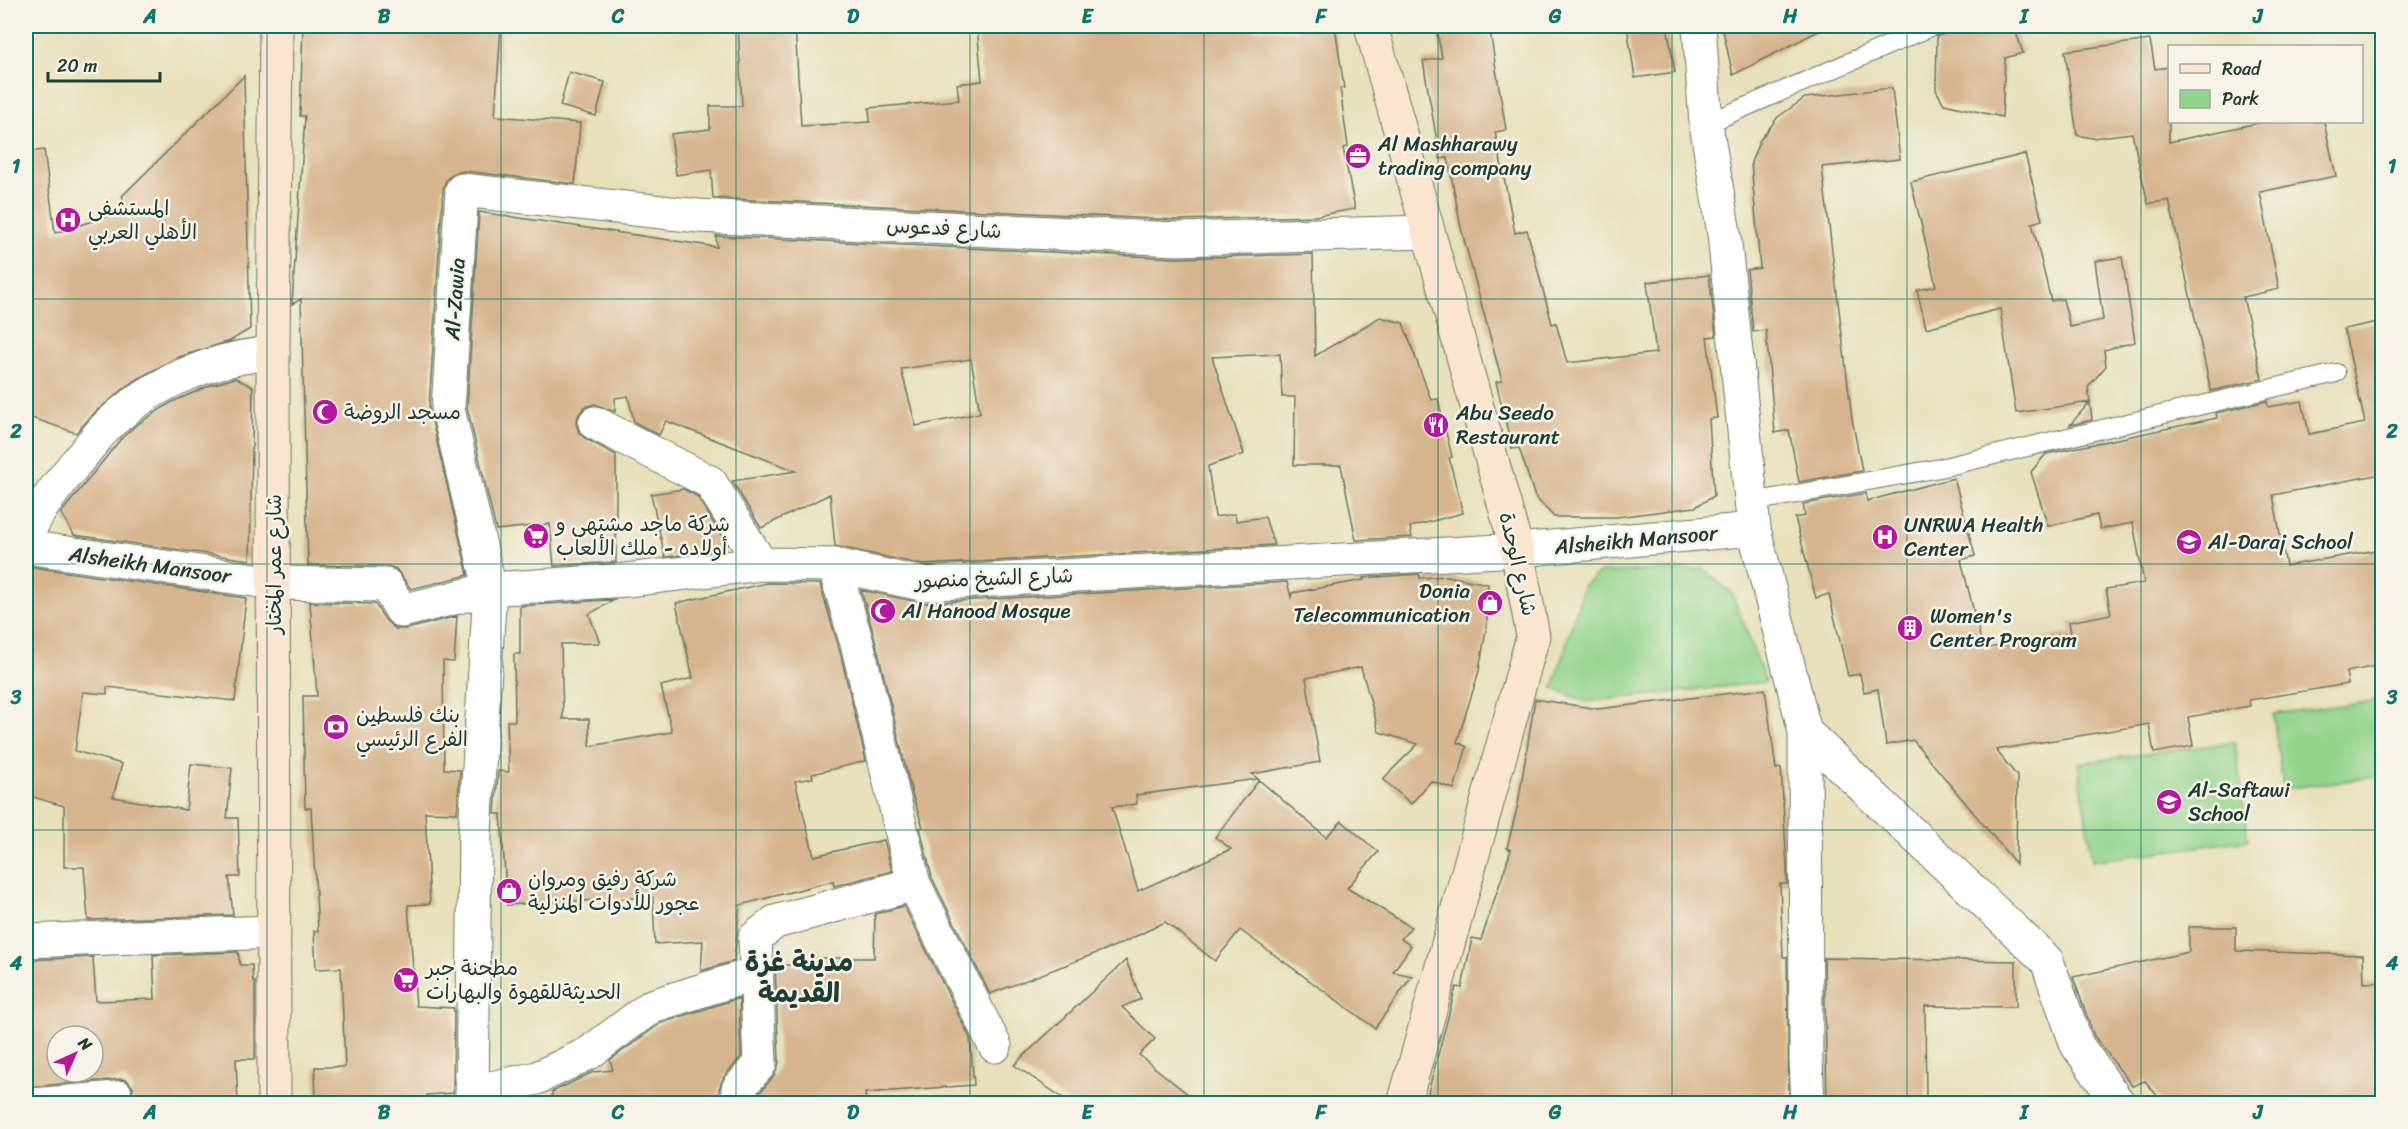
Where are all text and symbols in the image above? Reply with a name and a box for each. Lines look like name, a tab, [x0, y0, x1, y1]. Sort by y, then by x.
text: A	[142, 0, 157, 34]
text: B	[378, 0, 391, 34]
text: C	[611, 0, 625, 34]
text: D	[847, 0, 860, 34]
text: E	[1081, 0, 1094, 34]
text: F	[1315, 0, 1328, 34]
text: G	[1548, 0, 1562, 34]
text: H	[1782, 0, 1798, 34]
text: I	[2019, 0, 2030, 34]
text: J	[2252, 0, 2264, 34]
scale bar	[48, 45, 160, 83]
legend	[2168, 45, 2363, 123]
text: 20 m	[57, 50, 97, 82]
text: Road	[2222, 53, 2262, 85]
text: Park	[2222, 83, 2259, 115]
place label: Al Mashharawy trading company	[1377, 125, 1532, 187]
office icon: Al Mashharawy trading company	[1343, 141, 1373, 171]
text: 1	[12, 149, 21, 184]
text: 1	[2388, 149, 2397, 184]
place label: المستشفى الأهلي العربي	[88, 189, 197, 251]
hospital icon: المستشفى الأهلي العربي	[53, 205, 83, 235]
street label: شارع فدعوس	[885, 206, 1003, 250]
street label: Al-Zawia	[433, 256, 477, 342]
place label: مسجد الروضة	[344, 393, 461, 431]
place label: Abu Seedo Restaurant	[1455, 394, 1560, 456]
mosque icon: مسجد الروضة	[310, 397, 340, 427]
restaurant icon: Abu Seedo Restaurant	[1421, 410, 1451, 440]
text: 2	[9, 414, 22, 449]
text: 2	[2385, 414, 2398, 449]
street label: شارع عمر المختار	[255, 494, 293, 636]
place label: شركة ماجد مشتهى و أولاده - ملك الألعاب	[554, 505, 730, 567]
place label: UNRWA Health Center	[1904, 506, 2043, 568]
street label: شارع الوحدة	[1488, 508, 1548, 620]
street label: Alsheikh Mansoor	[1552, 514, 1720, 566]
supermarket icon: شركة ماجد مشتهى و أولاده - ملك الألعاب	[521, 521, 551, 551]
hospital icon: UNRWA Health Center	[1870, 522, 1900, 552]
place label: Al-Daraj School	[2207, 523, 2354, 561]
school or university icon: Al-Daraj School	[2174, 527, 2204, 557]
street label: Alsheikh Mansoor	[65, 535, 235, 595]
street label: شارع الشيخ منصور	[912, 556, 1074, 600]
place label: Donia Telecommunication	[1293, 572, 1470, 634]
shop icon: Donia Telecommunication	[1475, 588, 1505, 618]
place label: Al Hanood Mosque	[901, 592, 1071, 630]
mosque icon: Al Hanood Mosque	[868, 596, 898, 626]
place label: Women's Center Program	[1930, 597, 2077, 659]
building icon: Women's Center Program	[1895, 613, 1925, 643]
text: 3	[10, 680, 22, 715]
text: 3	[2386, 680, 2398, 715]
place label: بنك فلسطين الفرع الرئيسي	[356, 696, 468, 758]
bank icon: بنك فلسطين الفرع الرئيسي	[321, 712, 351, 742]
place label: Al-Saftawi School	[2187, 771, 2291, 833]
school or university icon: Al-Saftawi School	[2154, 787, 2184, 817]
place label: شركة رفيق ومروان عجور للأدوات المنزلية	[528, 860, 700, 922]
shop icon: شركة رفيق ومروان عجور للأدوات المنزلية	[494, 876, 524, 906]
district label: مدينة غزة القديمة	[745, 938, 853, 1017]
text: 4	[9, 946, 23, 981]
text: 4	[2385, 946, 2399, 981]
place label: مطحنة جبر الحديثةللقهوة والبهارات	[424, 949, 621, 1011]
supermarket icon: مطحنة جبر الحديثةللقهوة والبهارات	[391, 965, 421, 995]
north arrow	[45, 1024, 105, 1084]
text: N	[70, 1029, 100, 1059]
text: A	[142, 1095, 157, 1129]
text: B	[378, 1095, 391, 1129]
text: C	[611, 1095, 625, 1129]
text: D	[847, 1095, 860, 1129]
text: E	[1081, 1095, 1094, 1129]
text: F	[1315, 1095, 1328, 1129]
text: G	[1548, 1095, 1562, 1129]
text: H	[1782, 1095, 1798, 1129]
text: I	[2019, 1095, 2030, 1129]
text: J	[2252, 1095, 2264, 1129]

